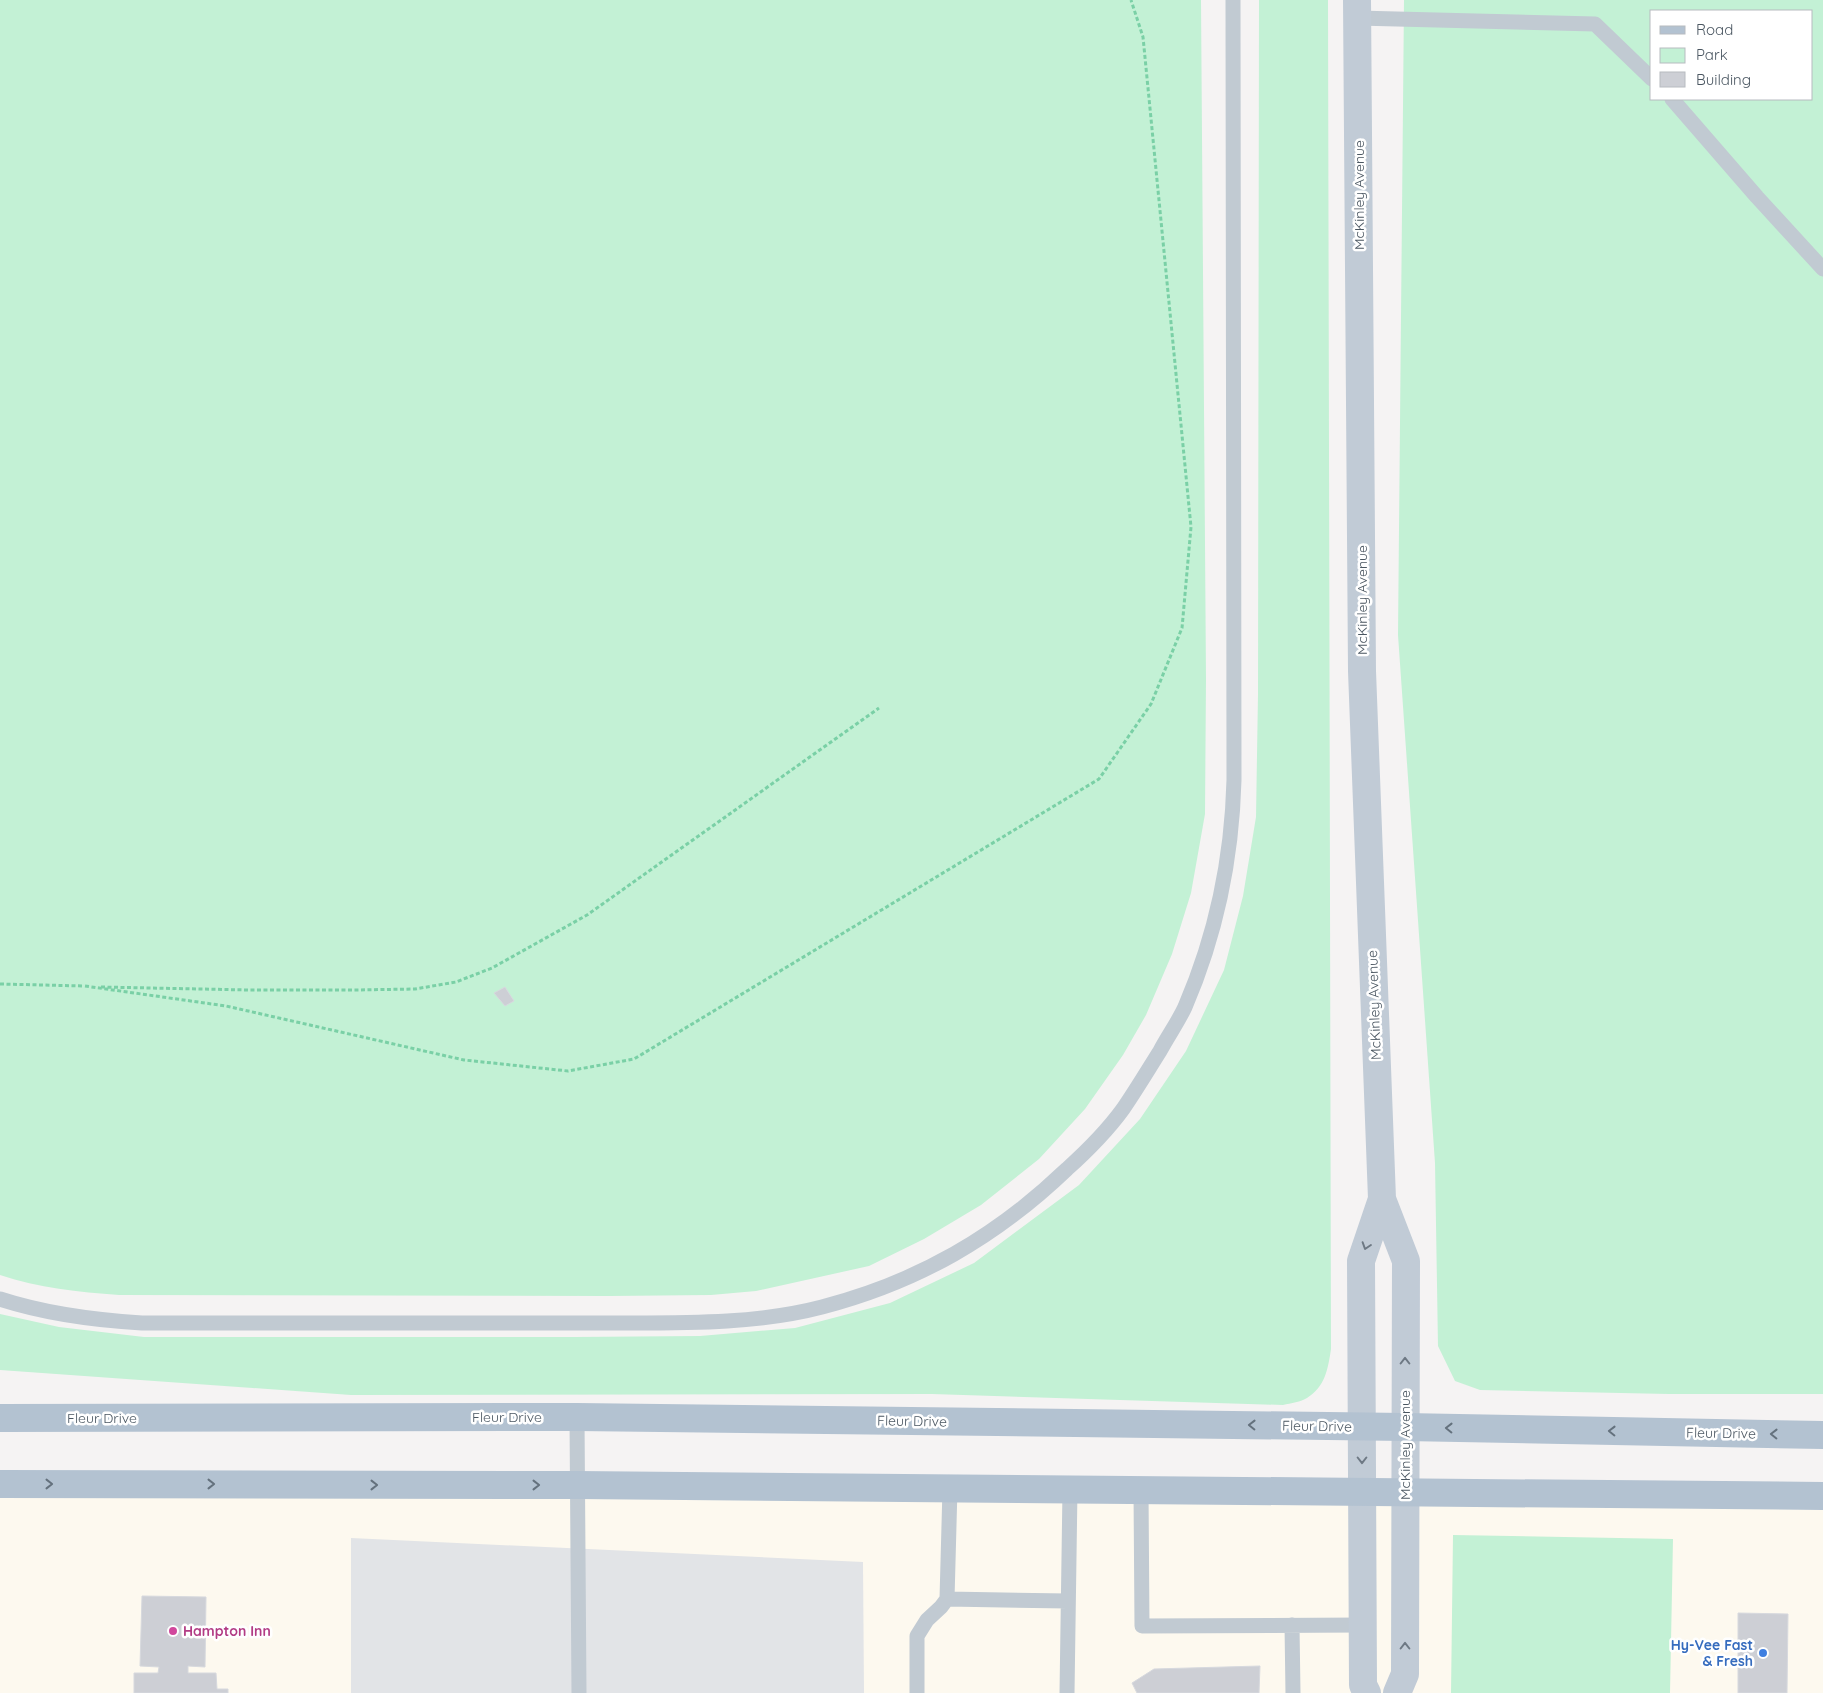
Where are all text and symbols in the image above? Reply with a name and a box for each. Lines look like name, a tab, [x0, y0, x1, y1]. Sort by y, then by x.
legend	[1650, 10, 1813, 100]
text: Road	[1696, 20, 1733, 39]
text: Park	[1696, 45, 1728, 64]
text: Building	[1696, 70, 1751, 89]
street label: McKinley Avenue	[1350, 140, 1368, 250]
street label: McKinley Avenue	[1353, 545, 1371, 655]
street label: McKinley Avenue	[1363, 950, 1385, 1060]
one-way arrow	[1362, 1241, 1372, 1249]
one-way arrow	[1400, 1356, 1410, 1364]
street label: McKinley Avenue	[1396, 1390, 1414, 1500]
street label: Fleur Drive	[472, 1408, 542, 1426]
street label: Fleur Drive	[67, 1409, 137, 1427]
street label: Fleur Drive	[877, 1411, 947, 1431]
street label: Fleur Drive	[1282, 1416, 1352, 1436]
one-way arrow	[1248, 1420, 1256, 1430]
one-way arrow	[1445, 1422, 1453, 1433]
street label: Fleur Drive	[1686, 1423, 1756, 1443]
one-way arrow	[1608, 1426, 1616, 1436]
one-way arrow	[1770, 1429, 1778, 1439]
one-way arrow	[1357, 1456, 1367, 1464]
one-way arrow	[46, 1479, 53, 1489]
one-way arrow	[208, 1479, 215, 1489]
one-way arrow	[370, 1480, 378, 1490]
one-way arrow	[532, 1480, 540, 1490]
place label: Hampton Inn	[183, 1622, 271, 1640]
marker: Hampton Inn	[167, 1625, 179, 1637]
place label: Hy-Vee Fast & Fresh	[1671, 1636, 1753, 1670]
one-way arrow	[1400, 1641, 1410, 1649]
marker: Hy-Vee Fast & Fresh	[1757, 1647, 1769, 1659]

